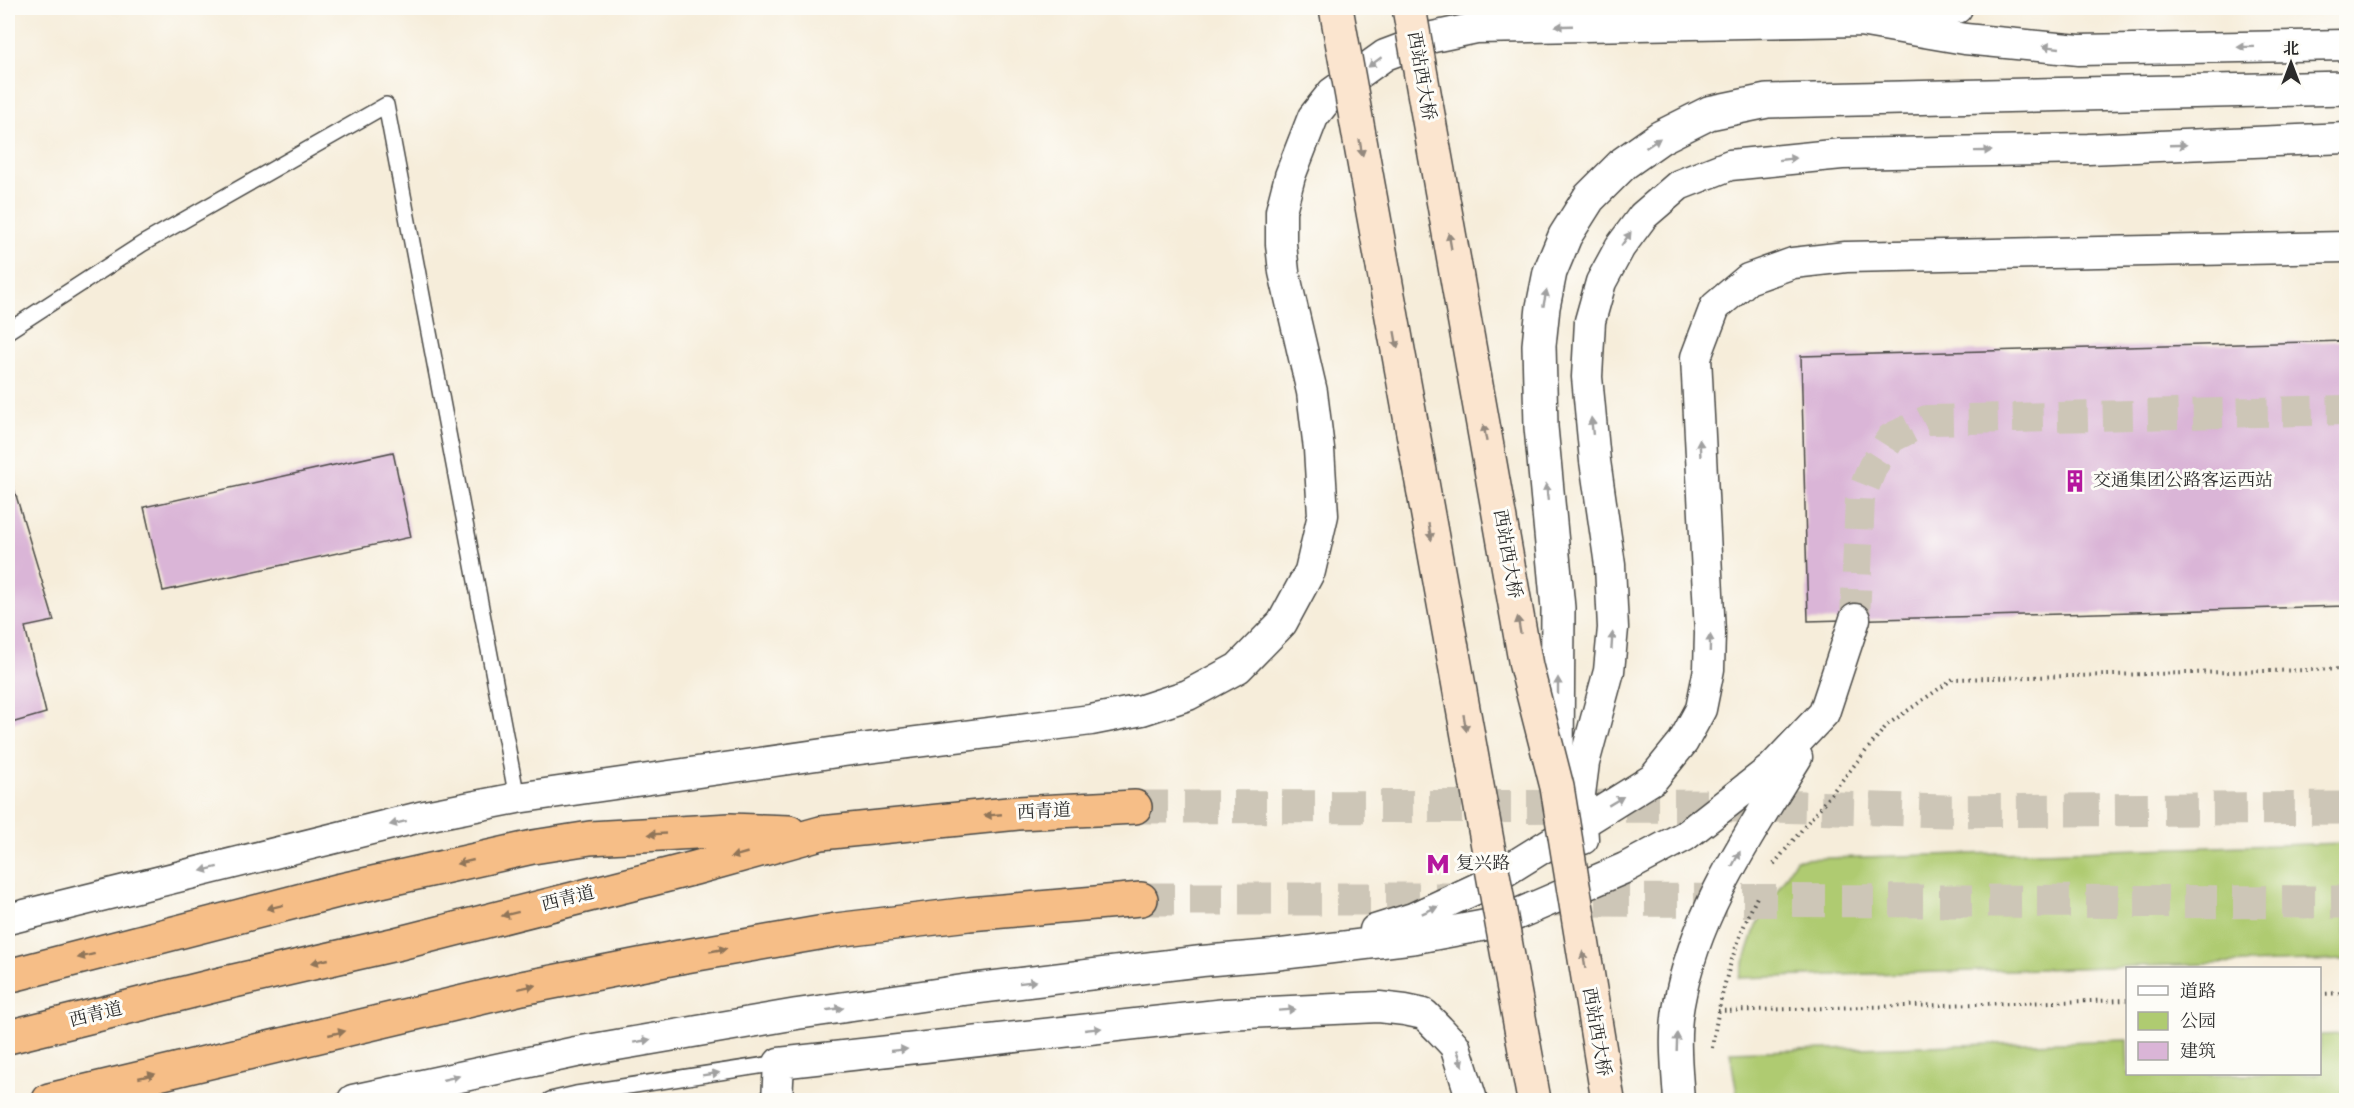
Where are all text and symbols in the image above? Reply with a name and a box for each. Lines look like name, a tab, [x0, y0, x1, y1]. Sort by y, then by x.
one-way arrow	[1555, 21, 1574, 31]
street label: 西站西大桥	[1402, 30, 1440, 122]
north arrow	[2261, 33, 2321, 93]
text: 北	[2283, 39, 2299, 59]
one-way arrow	[2042, 42, 2061, 52]
one-way arrow	[2237, 42, 2256, 52]
one-way arrow	[1368, 55, 1383, 67]
one-way arrow	[1357, 138, 1366, 157]
one-way arrow	[1645, 138, 1661, 149]
one-way arrow	[2168, 140, 2187, 150]
one-way arrow	[1973, 146, 1992, 156]
one-way arrow	[1779, 154, 1798, 164]
one-way arrow	[1446, 231, 1455, 250]
one-way arrow	[1619, 232, 1631, 247]
one-way arrow	[1541, 288, 1550, 307]
one-way arrow	[1391, 330, 1400, 349]
one-way arrow	[1587, 417, 1597, 436]
one-way arrow	[1480, 423, 1489, 442]
one-way arrow	[1696, 439, 1705, 458]
building icon: 交通集团公路客运西站	[2062, 468, 2088, 494]
place label: 交通集团公路客运西站	[2093, 470, 2273, 492]
one-way arrow	[1542, 482, 1552, 501]
street label: 西站西大桥	[1488, 508, 1526, 600]
one-way arrow	[1426, 522, 1435, 541]
one-way arrow	[1514, 615, 1523, 634]
one-way arrow	[1607, 631, 1616, 650]
one-way arrow	[1705, 634, 1715, 653]
one-way arrow	[1553, 677, 1563, 696]
one-way arrow	[1461, 714, 1470, 733]
one-way arrow	[1608, 796, 1624, 807]
street label: 西青道	[1016, 800, 1072, 824]
one-way arrow	[984, 810, 1003, 820]
one-way arrow	[389, 818, 407, 828]
one-way arrow	[648, 830, 667, 839]
one-way arrow	[1730, 850, 1740, 868]
one-way arrow	[730, 851, 748, 861]
metro station icon: 复兴路	[1425, 851, 1451, 877]
place label: 复兴路	[1456, 853, 1510, 875]
one-way arrow	[455, 858, 474, 867]
one-way arrow	[200, 865, 218, 875]
street label: 西青道	[539, 882, 597, 916]
one-way arrow	[266, 902, 284, 912]
one-way arrow	[1421, 905, 1439, 915]
one-way arrow	[500, 910, 519, 920]
one-way arrow	[709, 946, 728, 955]
one-way arrow	[1580, 950, 1589, 969]
one-way arrow	[77, 951, 95, 961]
one-way arrow	[311, 957, 330, 966]
legend	[2126, 967, 2321, 1075]
one-way arrow	[1018, 977, 1037, 987]
text: 道路	[2180, 981, 2216, 1003]
one-way arrow	[517, 982, 536, 991]
street label: 西站西大桥	[1577, 986, 1615, 1078]
street label: 西青道	[67, 998, 125, 1032]
one-way arrow	[825, 1004, 844, 1013]
one-way arrow	[1278, 1006, 1297, 1015]
text: 公园	[2180, 1011, 2216, 1033]
one-way arrow	[1084, 1024, 1103, 1034]
one-way arrow	[328, 1027, 346, 1037]
one-way arrow	[1672, 1033, 1681, 1052]
one-way arrow	[633, 1036, 652, 1045]
text: 建筑	[2180, 1041, 2216, 1063]
one-way arrow	[890, 1045, 909, 1055]
one-way arrow	[1455, 1049, 1465, 1067]
one-way arrow	[701, 1069, 720, 1078]
one-way arrow	[138, 1071, 156, 1081]
one-way arrow	[442, 1073, 461, 1082]

